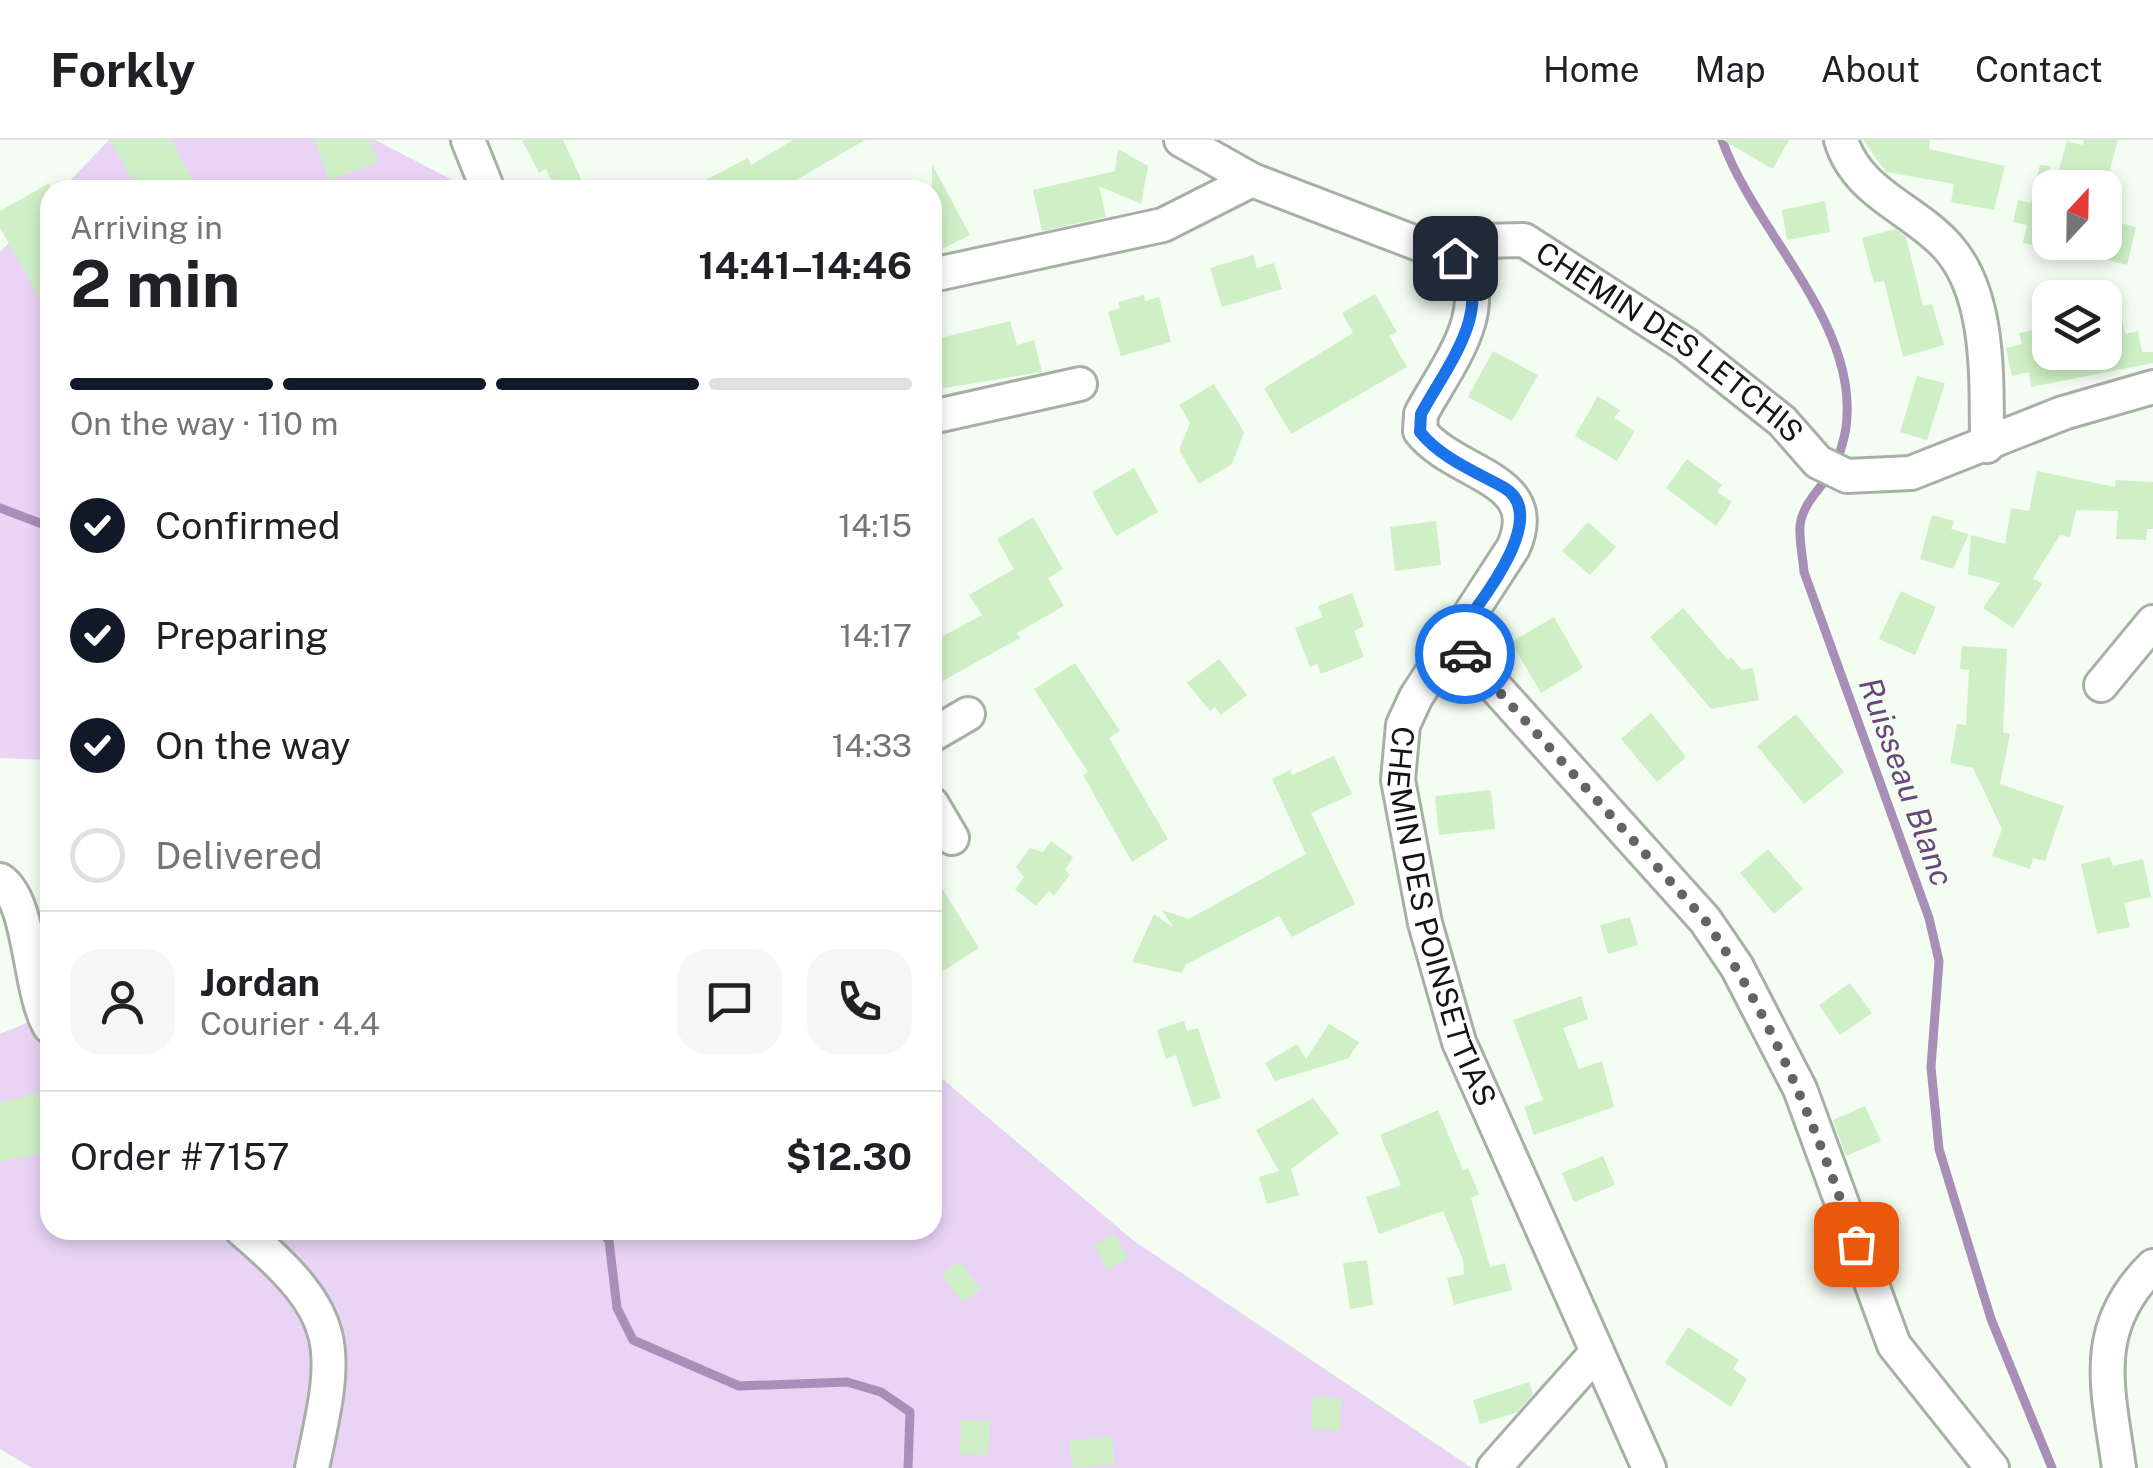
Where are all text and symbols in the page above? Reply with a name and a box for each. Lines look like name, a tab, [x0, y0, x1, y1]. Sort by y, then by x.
text: Forkly	[50, 41, 195, 98]
text: Home	[1543, 49, 1640, 90]
text: Map	[1695, 49, 1766, 90]
text: About	[1821, 49, 1920, 90]
text: Contact	[1975, 49, 2103, 90]
north arrow	[2032, 170, 2122, 260]
map controls	[2032, 170, 2122, 370]
text: Arriving in	[70, 209, 223, 246]
pin	[1413, 216, 1498, 301]
icon: home	[1428, 231, 1483, 286]
street label: CHEMIN DES LETCHIS	[1530, 234, 1811, 449]
text: 14:41–14:46	[698, 243, 912, 288]
text: 2 min	[70, 245, 240, 322]
button: layers	[2032, 280, 2122, 370]
text: On the way · 110 m	[70, 405, 338, 442]
icon: check	[70, 498, 125, 553]
text: Confirmed	[155, 503, 340, 548]
text: 14:15	[838, 507, 912, 544]
courier	[1415, 604, 1515, 704]
icon: check	[70, 608, 125, 663]
text: Preparing	[155, 613, 329, 658]
text: 14:17	[839, 617, 912, 654]
icon: car	[1438, 627, 1493, 682]
water label: Ruisseau Blanc	[1852, 673, 1961, 891]
icon: check	[70, 718, 125, 773]
text: On the way	[155, 723, 351, 768]
street label: CHEMIN DES POINSETTIAS	[1380, 725, 1504, 1112]
text: 14:33	[832, 727, 912, 764]
text: Delivered	[155, 833, 323, 878]
button: person	[70, 949, 175, 1054]
button: chat	[677, 949, 782, 1054]
button: phone	[807, 949, 912, 1054]
text: Jordan	[200, 960, 320, 1005]
text: Courier · 4.4	[200, 1005, 380, 1042]
text: Order #7157	[70, 1134, 290, 1179]
text: $12.30	[786, 1134, 912, 1179]
pin	[1814, 1202, 1899, 1287]
icon: bag	[1829, 1217, 1884, 1272]

